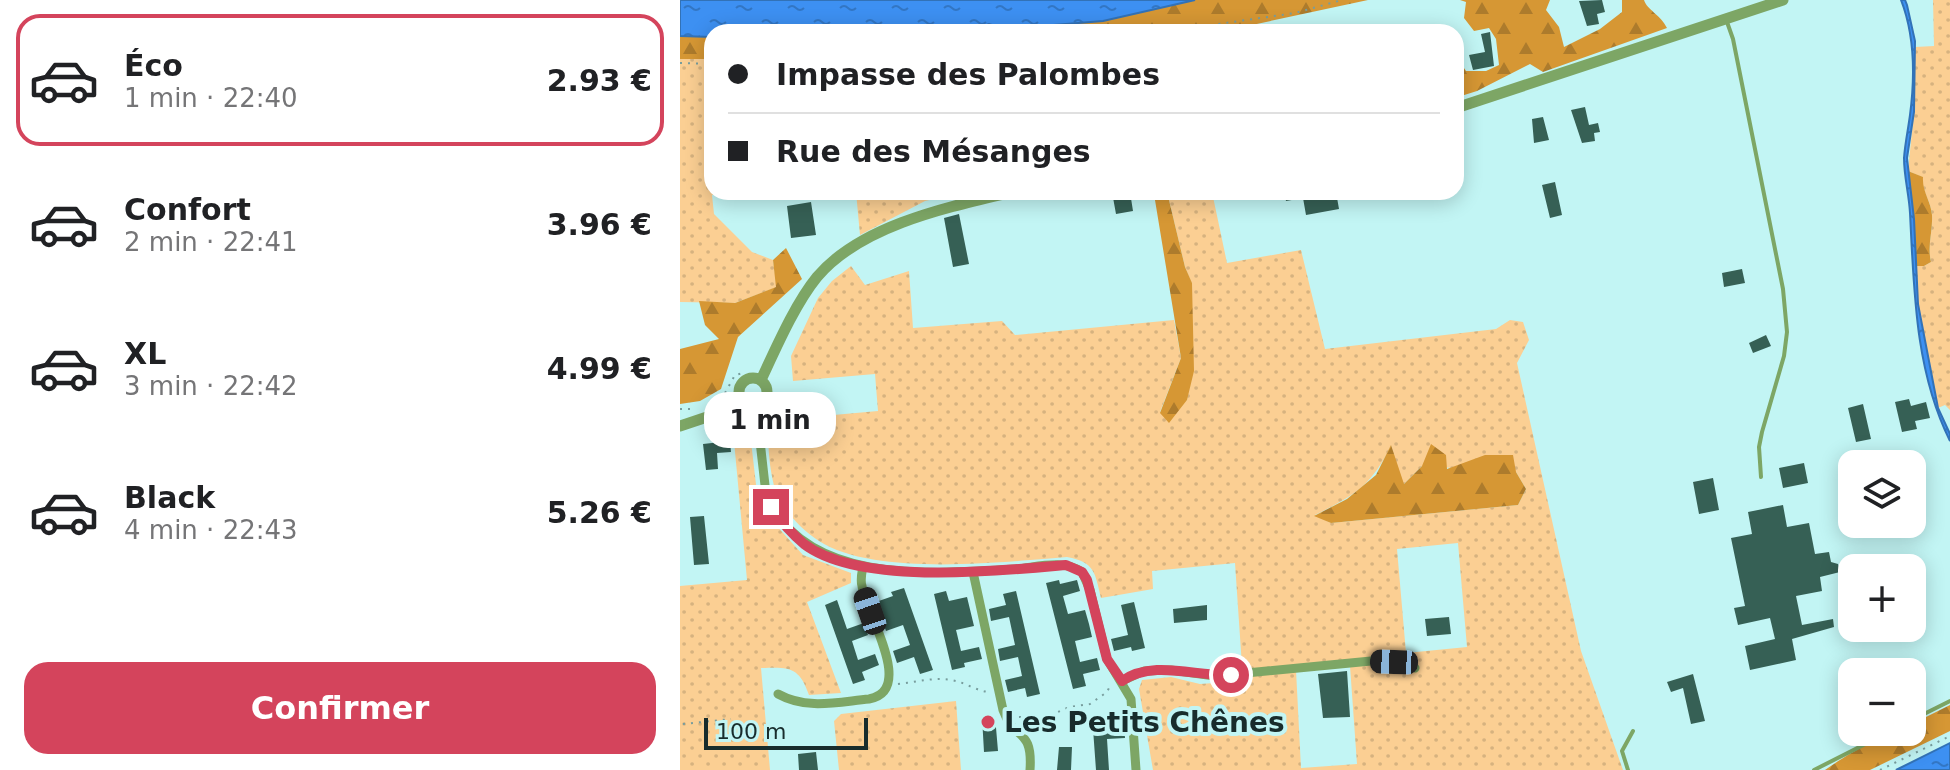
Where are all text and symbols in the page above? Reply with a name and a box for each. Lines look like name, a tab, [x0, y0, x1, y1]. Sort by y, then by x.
icon: car	[28, 44, 100, 116]
text: Éco	[124, 48, 183, 83]
text: Impasse des Palombes	[776, 57, 1160, 92]
text: 2.93 €	[547, 63, 652, 98]
text: 1 min · 22:40	[124, 83, 298, 113]
text: Rue des Mésanges	[776, 134, 1091, 169]
icon: car	[28, 188, 100, 260]
text: Confort	[124, 192, 251, 227]
text: 3.96 €	[547, 207, 652, 242]
text: 2 min · 22:41	[124, 227, 298, 257]
icon: car	[28, 332, 100, 404]
text: XL	[124, 336, 166, 371]
text: 4.99 €	[547, 351, 652, 386]
text: 3 min · 22:42	[124, 371, 298, 401]
callout: 1 min	[705, 391, 837, 447]
text: 1 min	[729, 405, 811, 435]
map controls	[1838, 450, 1926, 746]
button: layers	[1838, 450, 1926, 538]
icon: car	[28, 476, 100, 548]
text: Black	[124, 480, 215, 515]
route end	[753, 489, 789, 525]
text: 5.26 €	[547, 495, 652, 530]
text: 4 min · 22:43	[124, 515, 298, 545]
button: +	[1838, 554, 1926, 642]
car	[851, 584, 889, 638]
car	[1370, 649, 1418, 675]
route start	[1213, 657, 1249, 693]
button: −	[1838, 658, 1926, 746]
button: Confirmer	[24, 662, 656, 754]
place label: Les Petits Chênes	[1004, 706, 1285, 739]
marker: Les Petits Chênes	[979, 713, 997, 731]
scale bar	[704, 714, 868, 750]
text: 100 m	[716, 719, 786, 744]

